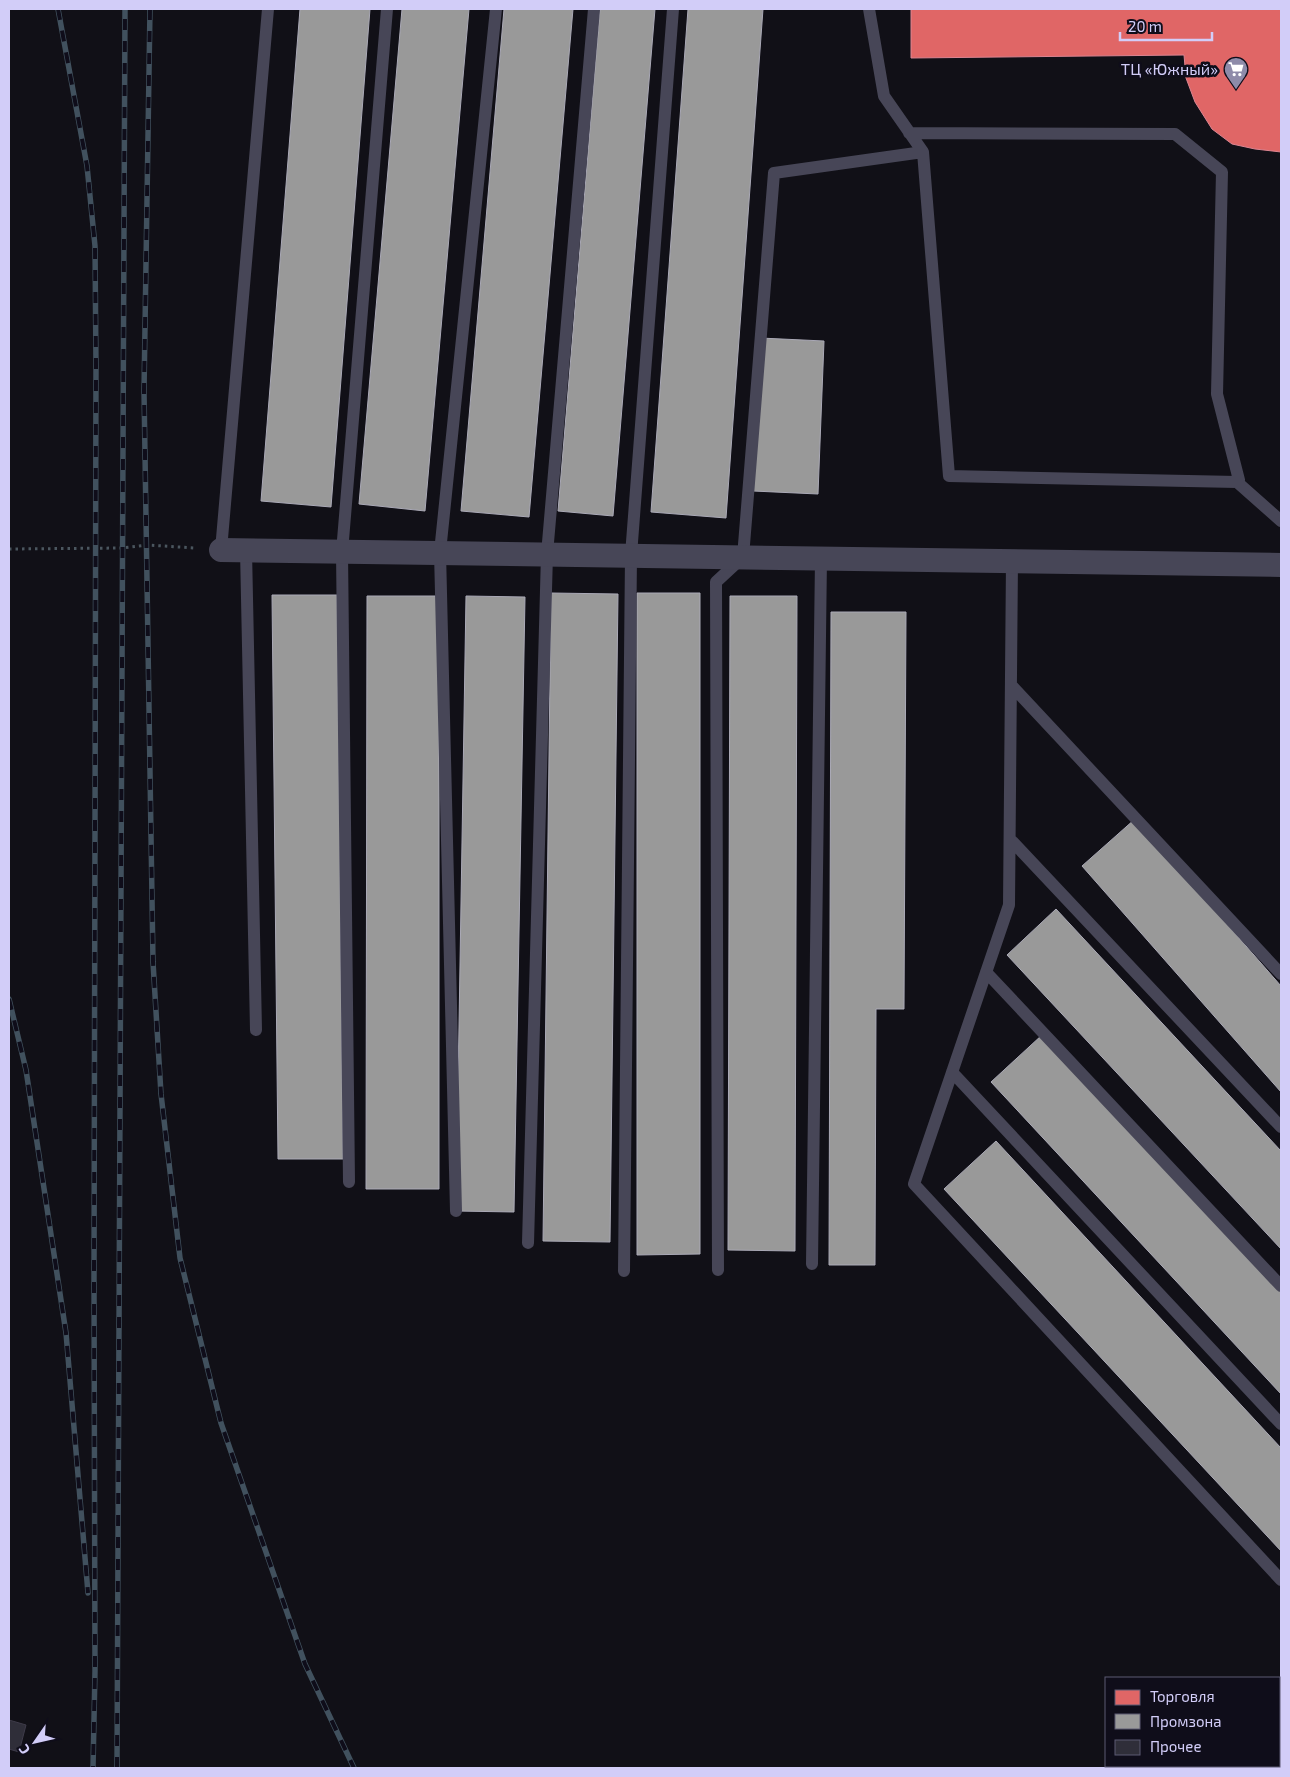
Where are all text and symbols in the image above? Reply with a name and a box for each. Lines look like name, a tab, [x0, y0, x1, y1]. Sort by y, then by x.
scale bar	[1120, 10, 1212, 42]
text: 20 m	[1128, 17, 1162, 35]
supermarket icon: ТЦ «Южный»	[1223, 56, 1249, 90]
place label: ТЦ «Южный»	[1121, 59, 1218, 78]
legend	[1105, 1677, 1280, 1767]
text: Торговля	[1150, 1687, 1215, 1705]
text: Промзона	[1150, 1712, 1222, 1730]
north arrow	[10, 1717, 60, 1767]
text: Прочее	[1150, 1737, 1202, 1755]
text: С	[14, 1741, 33, 1758]

